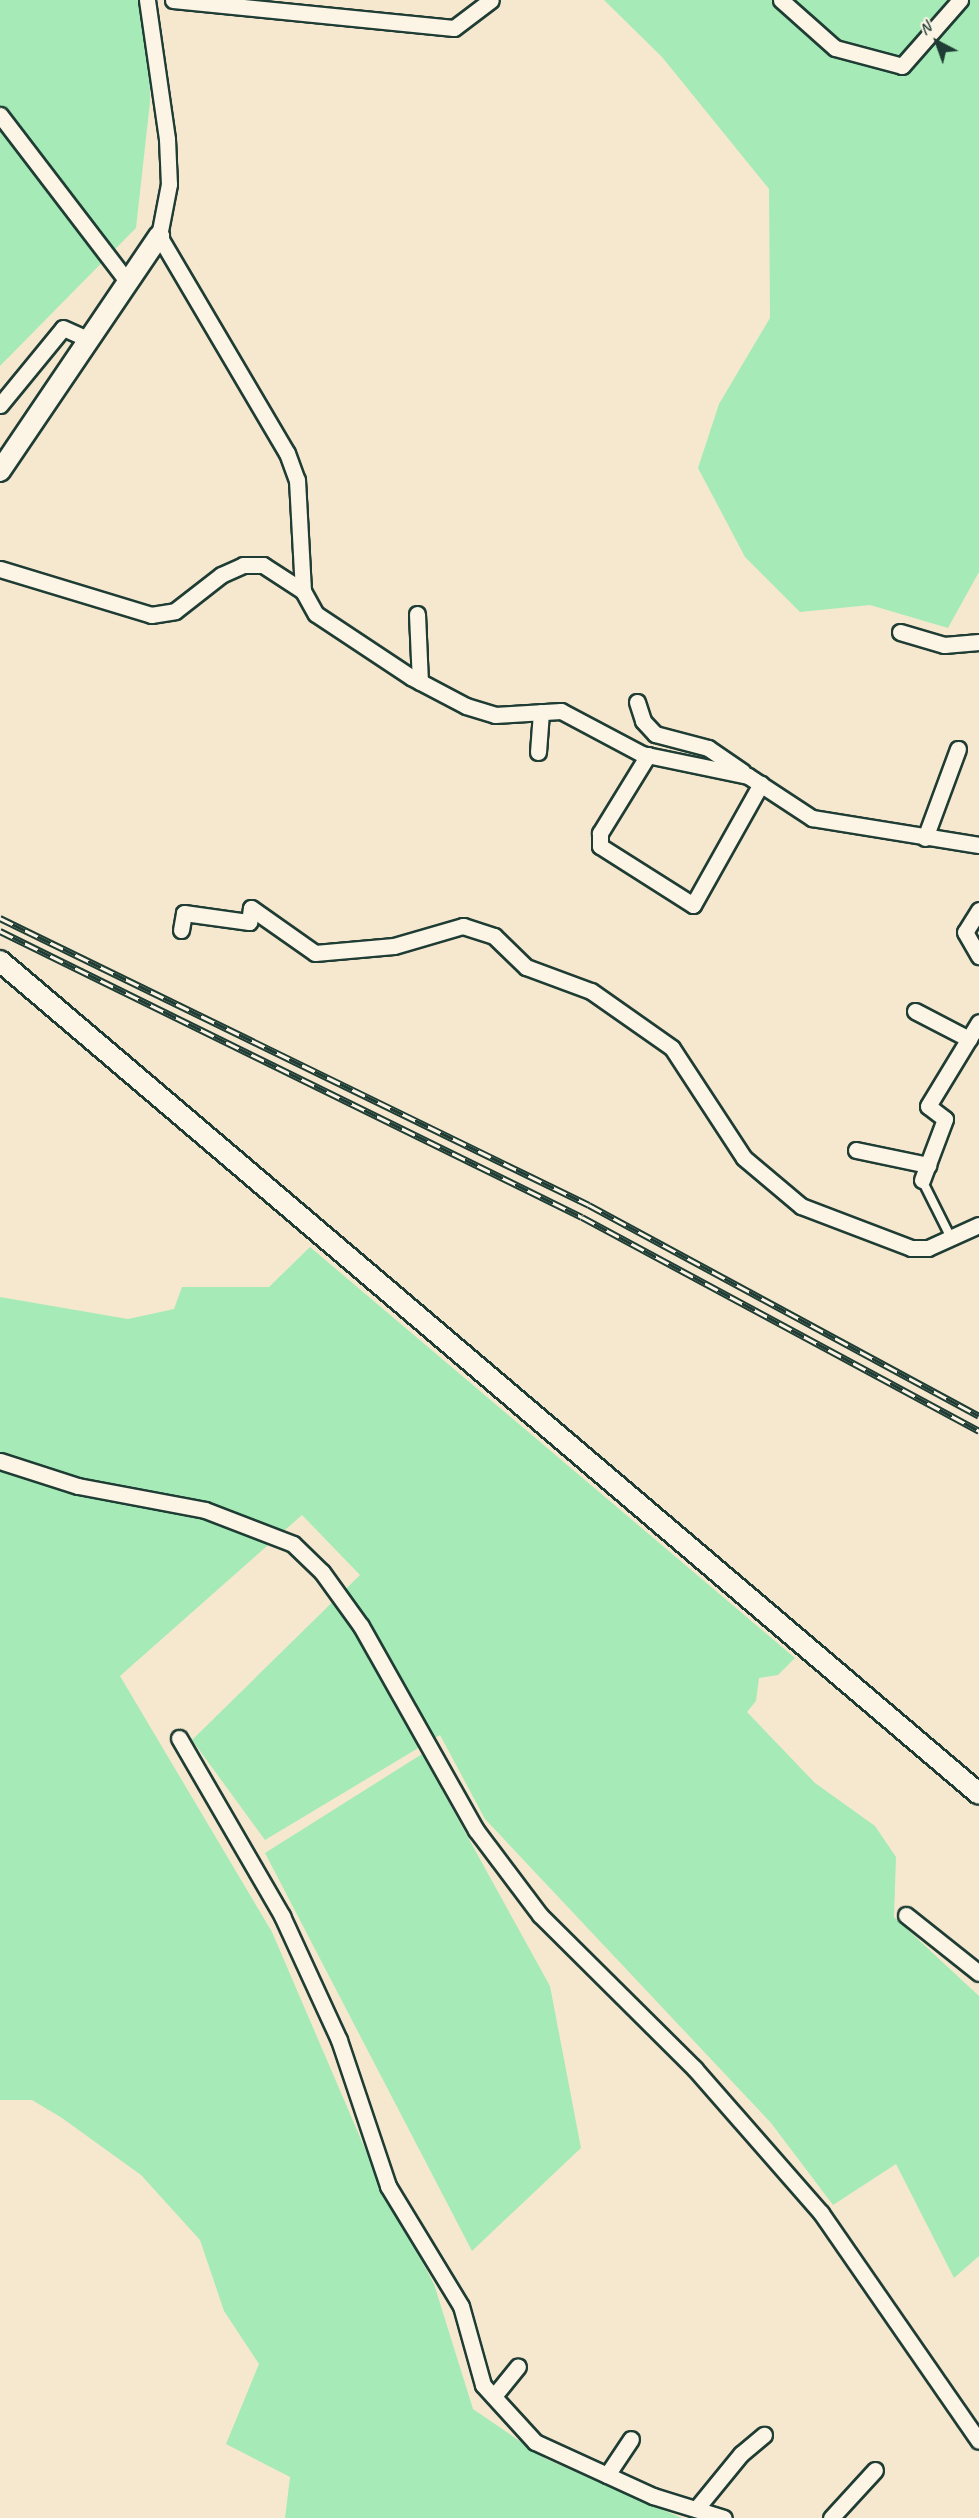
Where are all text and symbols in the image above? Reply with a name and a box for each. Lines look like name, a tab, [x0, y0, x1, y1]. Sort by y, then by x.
north arrow	[907, 12, 967, 72]
text: N	[915, 18, 935, 39]

